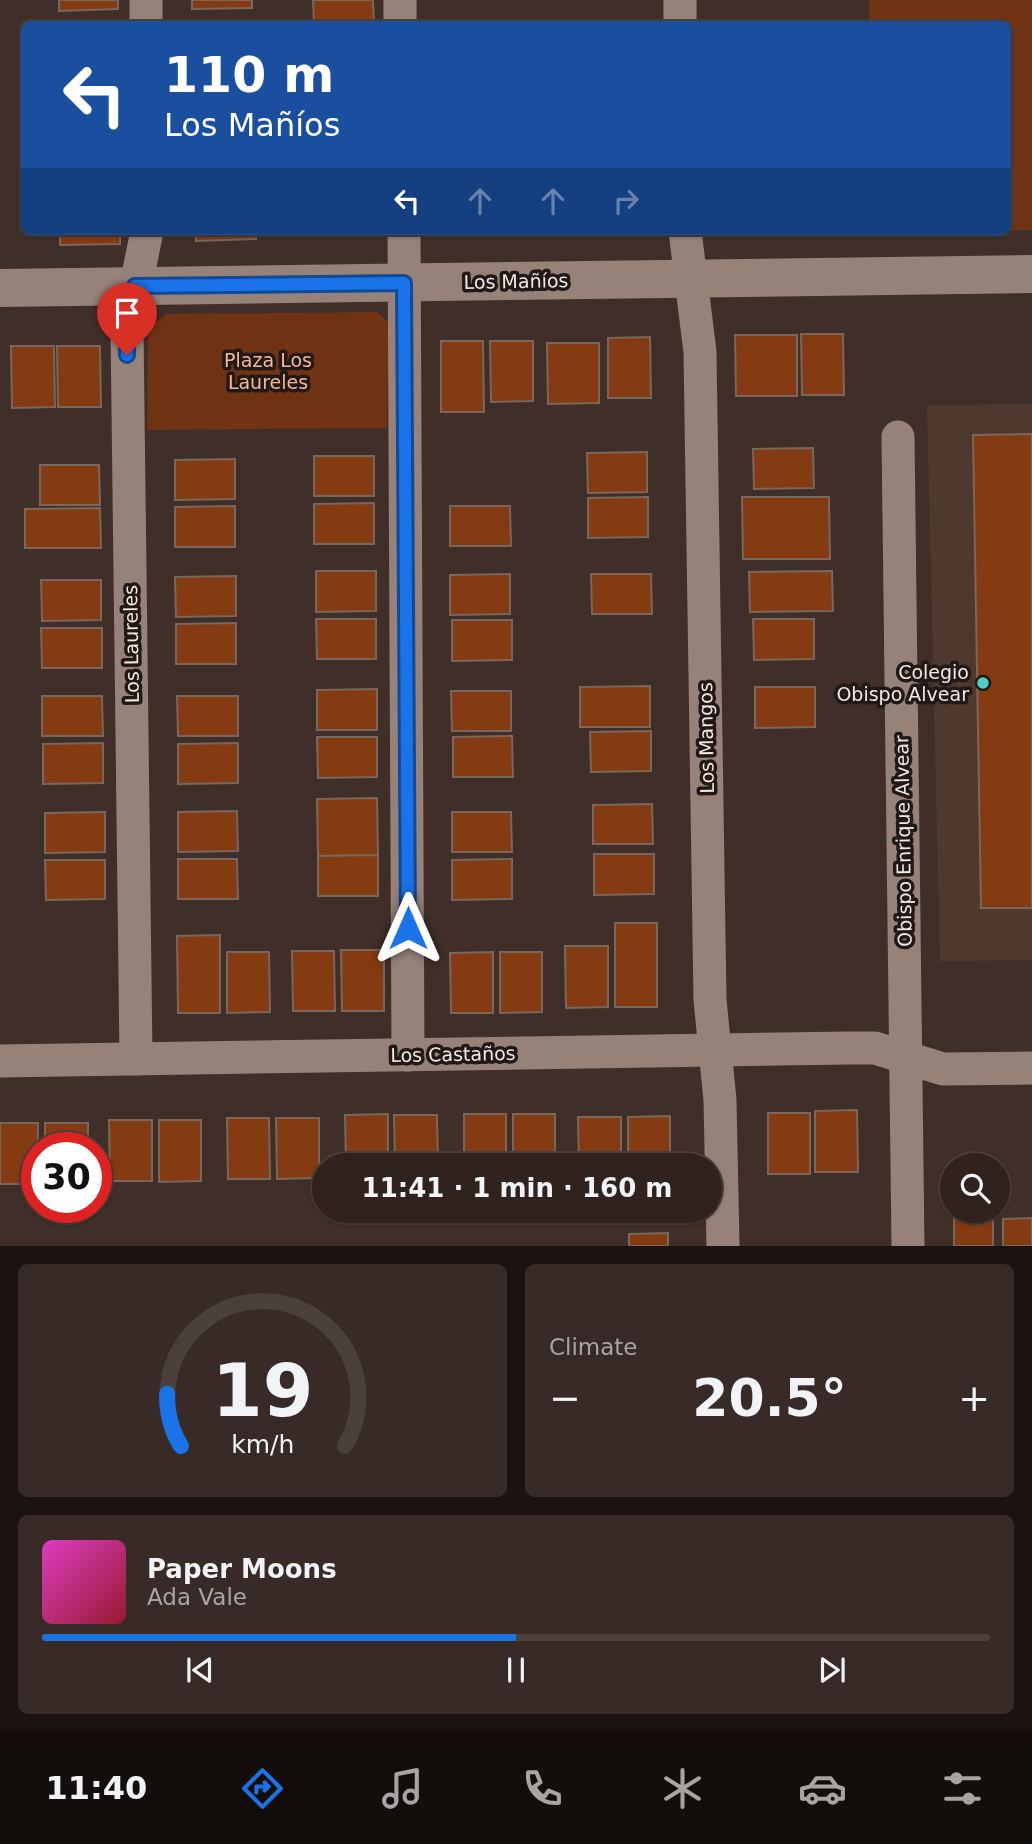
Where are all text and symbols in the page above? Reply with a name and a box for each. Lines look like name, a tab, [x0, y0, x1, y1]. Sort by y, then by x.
text: 110 m	[164, 47, 334, 104]
icon: left	[49, 49, 140, 140]
text: Los Mañíos	[164, 106, 340, 144]
icon: left	[388, 182, 426, 220]
icon: ahead	[461, 182, 499, 220]
icon: ahead	[534, 182, 572, 220]
icon: right	[607, 182, 645, 220]
street label: Los Mañíos	[463, 269, 569, 293]
pin	[97, 283, 157, 355]
icon: arrive	[108, 294, 146, 332]
park label: Plaza Los Laureles	[224, 349, 312, 393]
street label: Los Laureles	[119, 585, 143, 703]
place label: Colegio Obispo Alvear	[836, 661, 969, 705]
marker: Colegio Obispo Alvear	[975, 675, 991, 691]
street label: Los Mangos	[694, 682, 718, 794]
street label: Obispo Enrique Alvear	[890, 735, 916, 947]
position arrow	[371, 891, 445, 965]
street label: Los Castaños	[390, 1042, 516, 1066]
speed limit sign: 30	[21, 1132, 112, 1223]
map controls	[940, 1153, 1010, 1223]
button: search	[940, 1153, 1010, 1223]
text: 11:41 · 1 min · 160 m	[362, 1173, 672, 1203]
text: Climate	[549, 1334, 638, 1360]
text: 19	[212, 1349, 313, 1434]
text: 20.5°	[692, 1368, 847, 1428]
text: −	[549, 1376, 581, 1420]
text: +	[958, 1376, 990, 1420]
text: km/h	[231, 1430, 294, 1459]
text: Paper Moons	[147, 1554, 337, 1584]
text: Ada Vale	[147, 1584, 247, 1610]
icon: previous	[181, 1651, 219, 1689]
icon: pause	[497, 1651, 535, 1689]
icon: next	[813, 1651, 851, 1689]
icon: directions	[238, 1764, 287, 1813]
icon: music	[378, 1764, 427, 1813]
icon: phone	[518, 1764, 567, 1813]
icon: climate	[658, 1764, 707, 1813]
icon: car	[798, 1764, 847, 1813]
icon: filters	[938, 1764, 987, 1813]
text: 11:40	[45, 1769, 147, 1807]

